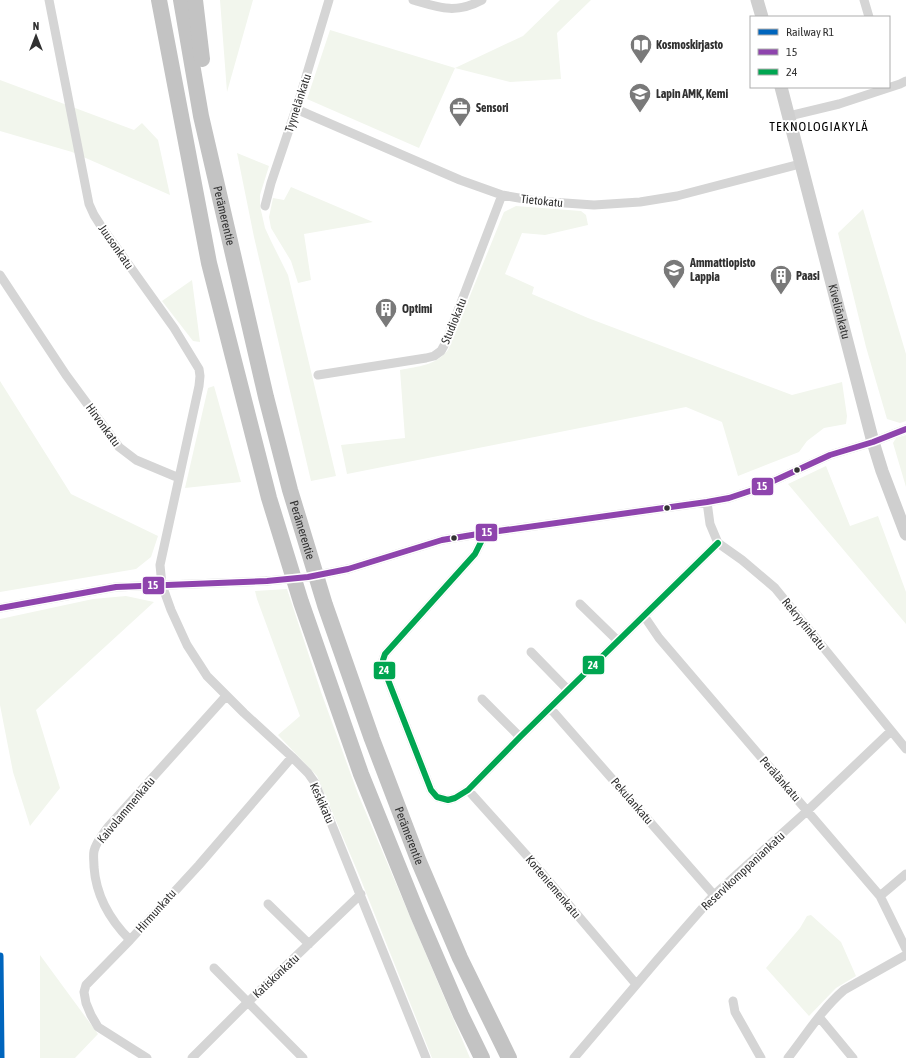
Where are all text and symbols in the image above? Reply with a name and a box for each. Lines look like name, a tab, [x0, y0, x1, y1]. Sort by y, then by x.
north arrow	[16, 16, 56, 56]
legend	[750, 16, 890, 88]
text: N	[33, 20, 39, 32]
text: Railway R1	[786, 25, 835, 39]
library icon: Kosmoskirjasto	[628, 32, 654, 65]
place label: Kosmoskirjasto	[656, 38, 723, 52]
text: 15	[786, 45, 797, 59]
text: 24	[786, 65, 798, 79]
street label: Tyynelänkatu	[282, 72, 314, 134]
school or university icon: Lapin AMK, Kemi	[627, 81, 653, 114]
place label: Lapin AMK, Kemi	[656, 87, 728, 101]
office icon: Sensori	[447, 95, 473, 128]
place label: Sensori	[476, 101, 509, 115]
district label: TEKNOLOGIAKYLÄ	[769, 119, 869, 134]
street label: Perämerentie	[210, 184, 238, 247]
street label: Tietokatu	[520, 192, 564, 210]
street label: Juusonkatu	[96, 222, 137, 272]
place label: Ammattiopisto Lappia	[689, 256, 756, 284]
school or university icon: Ammattiopisto Lappia	[661, 257, 687, 290]
building icon: Paasi	[768, 263, 794, 296]
place label: Paasi	[796, 269, 820, 283]
street label: Kiveliönkatu	[825, 282, 853, 341]
building icon: Optimi	[373, 296, 399, 329]
street label: Studiokatu	[438, 296, 470, 346]
place label: Optimi	[402, 302, 433, 316]
street label: Hirvonkatu	[83, 401, 123, 449]
unlabelled marker	[792, 465, 802, 475]
line badge: 15	[751, 477, 774, 496]
text: 15	[757, 480, 767, 492]
street label: Perämerentie	[287, 499, 318, 561]
unlabelled marker	[662, 503, 672, 513]
line badge: 15	[475, 523, 498, 542]
text: 15	[482, 526, 492, 538]
unlabelled marker	[449, 533, 459, 543]
line badge: 15	[142, 576, 165, 595]
text: 15	[148, 579, 158, 591]
street label: Rekryytinkatu	[779, 595, 829, 653]
line badge: 24	[582, 655, 605, 675]
text: 24	[588, 659, 598, 671]
line badge: 24	[373, 661, 396, 680]
text: 24	[379, 664, 389, 676]
street label: Perälänkatu	[757, 754, 803, 804]
street label: Kaivolammenkatu	[94, 774, 158, 846]
street label: Pekulankatu	[608, 775, 656, 827]
street label: Keskikatu	[307, 780, 337, 826]
street label: Perämerentie	[392, 805, 426, 867]
street label: Reservikomppaniankatu	[698, 829, 788, 913]
street label: Korteniemenkatu	[523, 853, 583, 921]
street label: Hirmunkatu	[133, 886, 179, 936]
street label: Katiskonkatu	[250, 951, 302, 1001]

